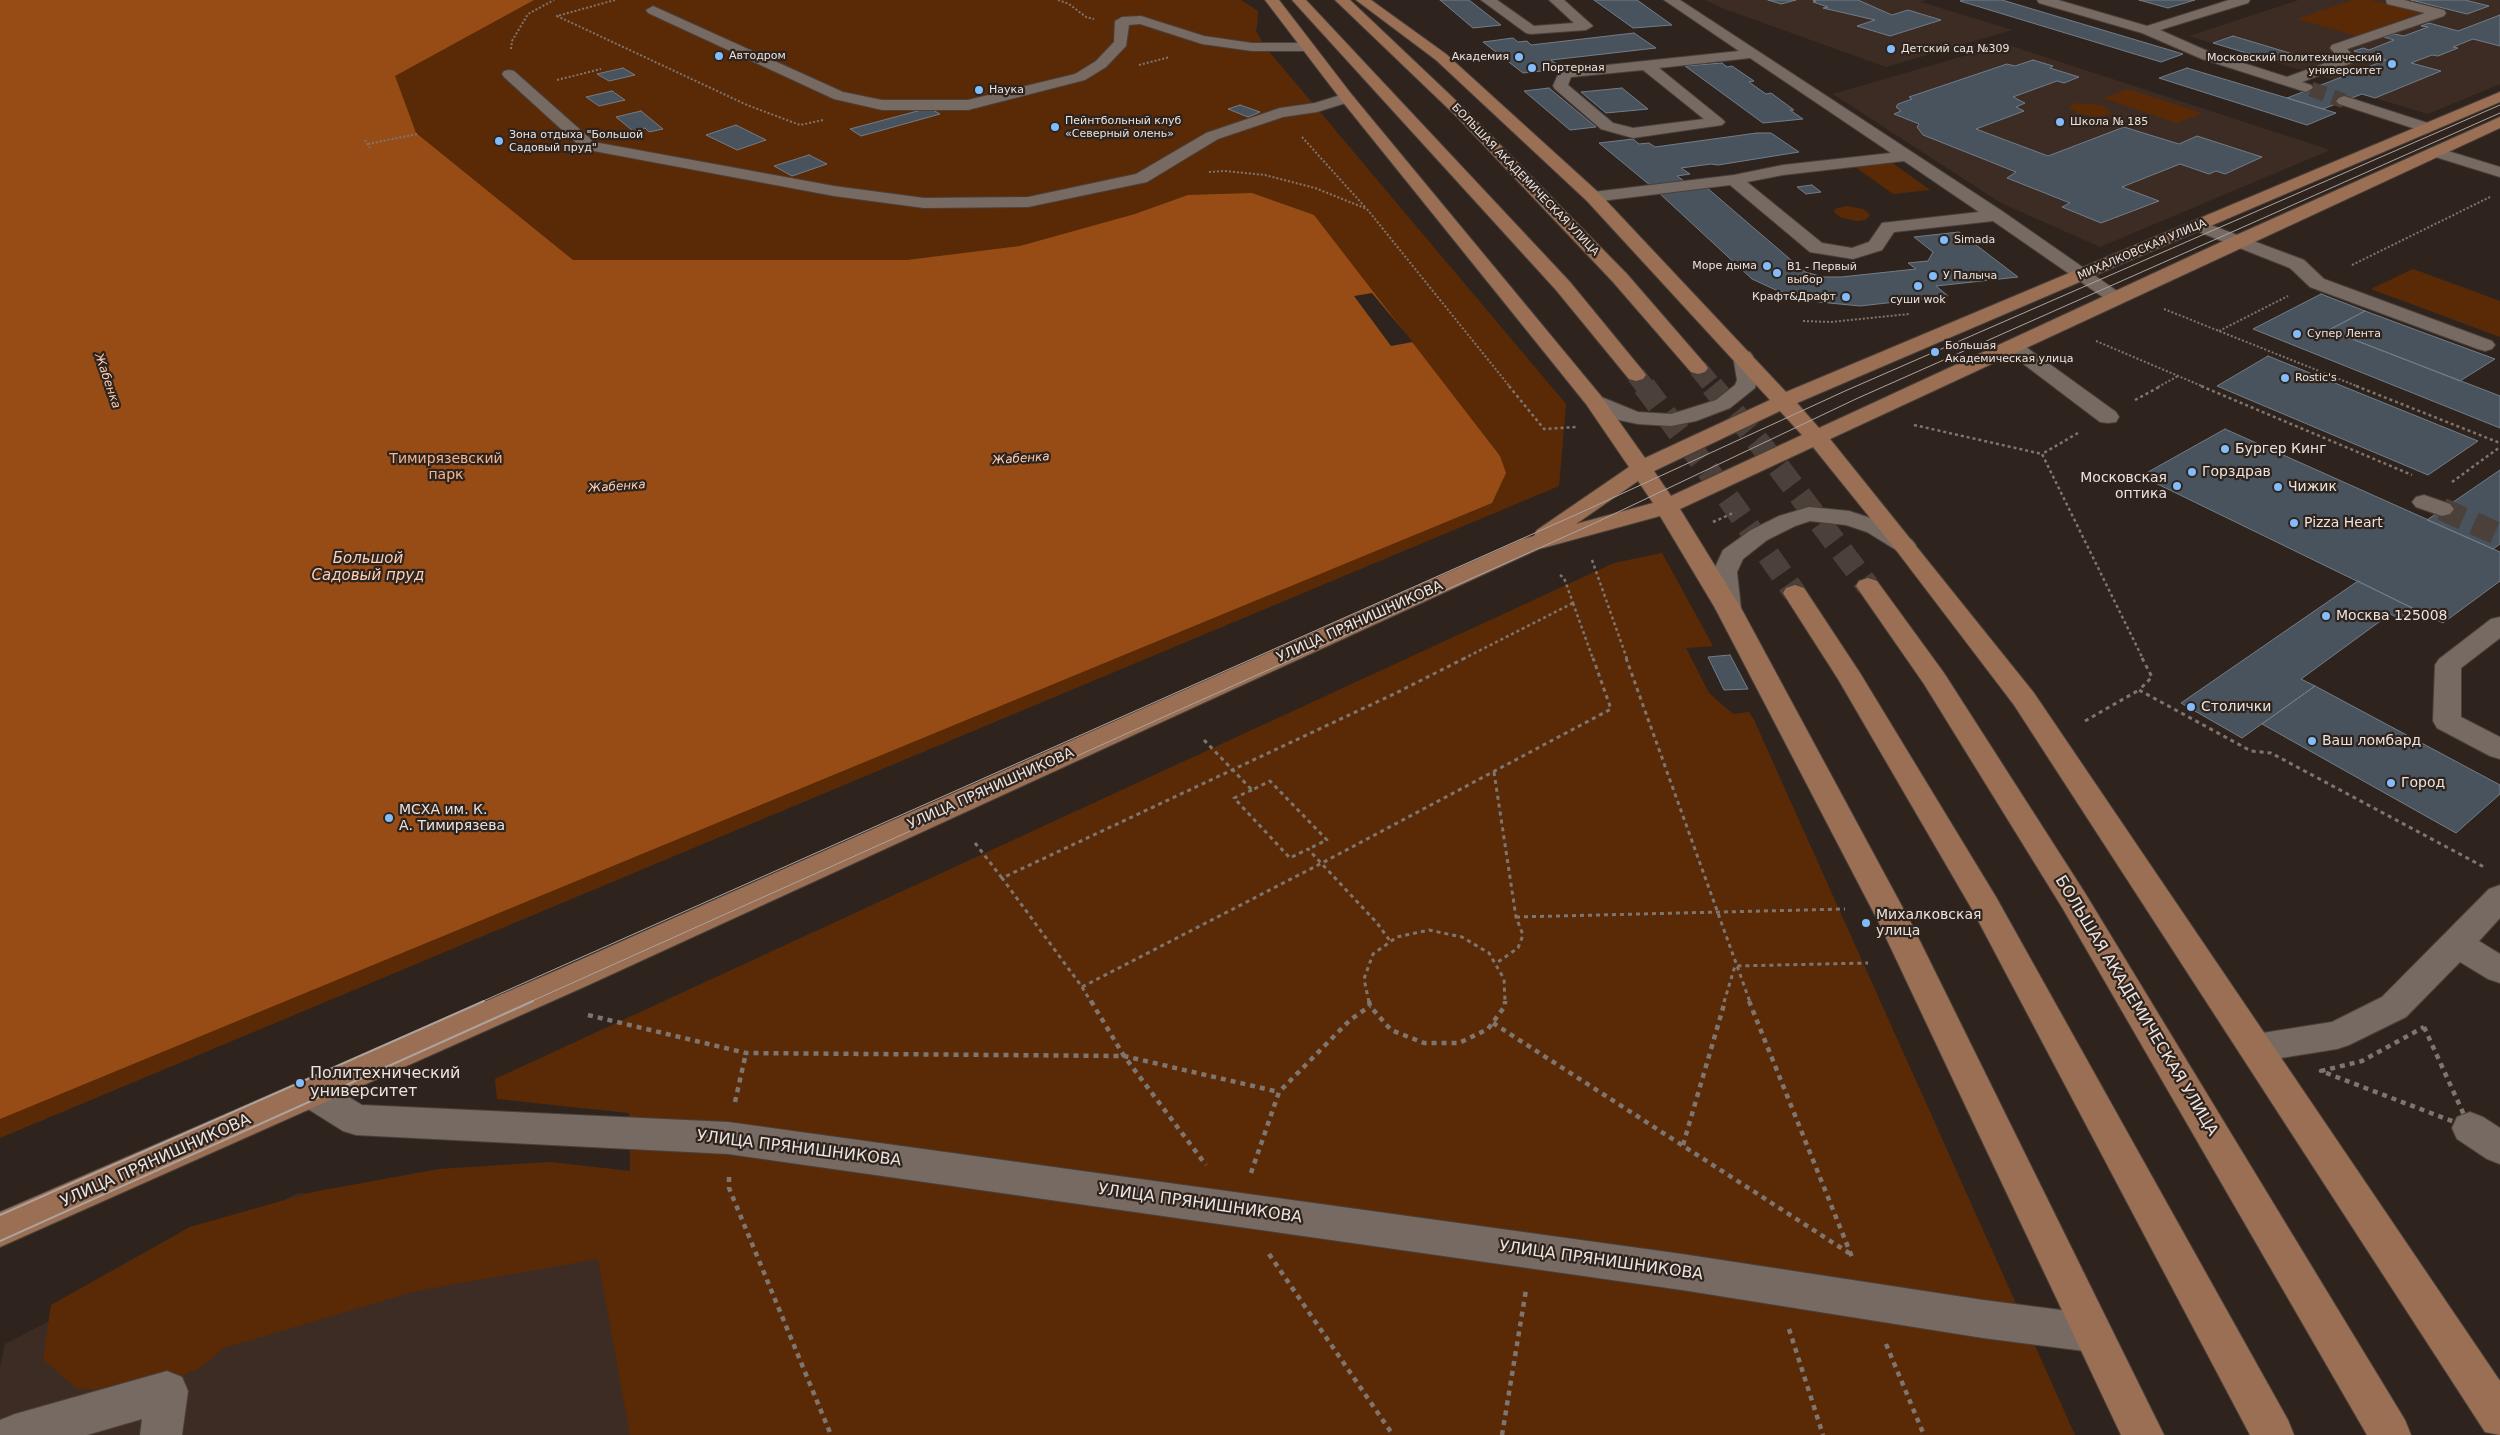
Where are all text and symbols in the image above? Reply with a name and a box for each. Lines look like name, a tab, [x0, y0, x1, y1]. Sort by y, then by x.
place label: Детский сад №309	[1901, 42, 2010, 56]
marker: Детский сад №309	[1885, 43, 1897, 55]
place label: Автодром	[729, 49, 786, 63]
marker: Автодром	[713, 50, 725, 62]
place label: Академия	[1452, 50, 1509, 64]
marker: Академия	[1513, 51, 1525, 63]
place label: Московский политехнический университет	[2207, 51, 2382, 77]
marker: Московский политехнический университет	[2386, 58, 2398, 70]
place label: Портерная	[1542, 61, 1605, 75]
marker: Портерная	[1526, 62, 1538, 74]
place label: Наука	[989, 83, 1024, 97]
marker: Наука	[973, 84, 985, 96]
street label: БОЛЬШАЯ АКАДЕМИЧЕСКАЯ УЛИЦА	[1449, 101, 1601, 259]
place label: Пейнтбольный клуб «Северный олень»	[1065, 114, 1181, 140]
place label: Школа № 185	[2070, 115, 2148, 129]
marker: Школа № 185	[2054, 116, 2066, 128]
marker: Пейнтбольный клуб «Северный олень»	[1049, 121, 1061, 133]
place label: Зона отдыха "Большой Садовый пруд"	[509, 128, 643, 154]
marker: Зона отдыха "Большой Садовый пруд"	[493, 135, 505, 147]
street label: МИХАЛКОВСКАЯ УЛИЦА	[2076, 217, 2208, 283]
place label: Simada	[1954, 233, 1995, 247]
marker: Simada	[1938, 234, 1950, 246]
place label: Море дыма	[1692, 259, 1757, 273]
marker: Море дыма	[1761, 260, 1773, 272]
place label: В1 - Первый выбор	[1787, 260, 1857, 286]
marker: В1 - Первый выбор	[1771, 267, 1783, 279]
place label: У Палыча	[1943, 269, 1997, 283]
marker: У Палыча	[1927, 270, 1939, 282]
marker: суши wok	[1912, 280, 1924, 292]
place label: Крафт&Драфт	[1752, 290, 1836, 304]
marker: Крафт&Драфт	[1840, 291, 1852, 303]
place label: суши wok	[1890, 293, 1946, 307]
place label: Супер Лента	[2307, 327, 2381, 341]
marker: Супер Лента	[2291, 328, 2303, 340]
place label: Большая Академическая улица	[1945, 339, 2073, 365]
marker: Большая Академическая улица	[1929, 346, 1941, 358]
water label: Жабенка	[91, 351, 123, 411]
place label: Rostic's	[2295, 371, 2337, 385]
marker: Rostic's	[2279, 372, 2291, 384]
place label: Бургер Кинг	[2235, 441, 2327, 457]
marker: Бургер Кинг	[2219, 443, 2231, 455]
water label: Жабенка	[992, 450, 1050, 468]
park label: Тимирязевский парк	[389, 451, 503, 484]
place label: Горздрав	[2202, 464, 2271, 480]
marker: Горздрав	[2186, 466, 2198, 478]
place label: Московская оптика	[2080, 470, 2167, 502]
water label: Жабенка	[588, 478, 646, 496]
place label: Чижик	[2288, 479, 2337, 495]
marker: Московская оптика	[2171, 480, 2183, 492]
marker: Чижик	[2272, 481, 2284, 493]
place label: Pizza Heart	[2304, 515, 2383, 531]
marker: Pizza Heart	[2288, 517, 2300, 529]
water label: Большой Садовый пруд	[312, 550, 424, 585]
street label: УЛИЦА ПРЯНИШНИКОВА	[1274, 578, 1446, 666]
place label: Москва 125008	[2336, 608, 2448, 624]
marker: Москва 125008	[2320, 610, 2332, 622]
place label: Столички	[2201, 699, 2271, 715]
marker: Столички	[2185, 701, 2197, 713]
place label: Ваш ломбард	[2322, 733, 2421, 749]
marker: Ваш ломбард	[2306, 735, 2318, 747]
street label: УЛИЦА ПРЯНИШНИКОВА	[905, 745, 1077, 833]
place label: Город	[2401, 775, 2445, 791]
marker: Город	[2385, 777, 2397, 789]
place label: МСХА им. К. А. Тимирязева	[399, 802, 505, 834]
marker: МСХА им. К. А. Тимирязева	[383, 812, 395, 824]
street label: БОЛЬШАЯ АКАДЕМИЧЕСКАЯ УЛИЦА	[2050, 872, 2222, 1140]
place label: Михалковская улица	[1876, 907, 1981, 940]
marker: Михалковская улица	[1860, 917, 1872, 929]
place label: Политехнический университет	[310, 1064, 460, 1102]
marker: Политехнический университет	[294, 1077, 306, 1089]
street label: УЛИЦА ПРЯНИШНИКОВА	[58, 1110, 254, 1212]
street label: УЛИЦА ПРЯНИШНИКОВА	[696, 1127, 902, 1171]
street label: УЛИЦА ПРЯНИШНИКОВА	[1097, 1180, 1303, 1228]
street label: УЛИЦА ПРЯНИШНИКОВА	[1498, 1237, 1704, 1285]

